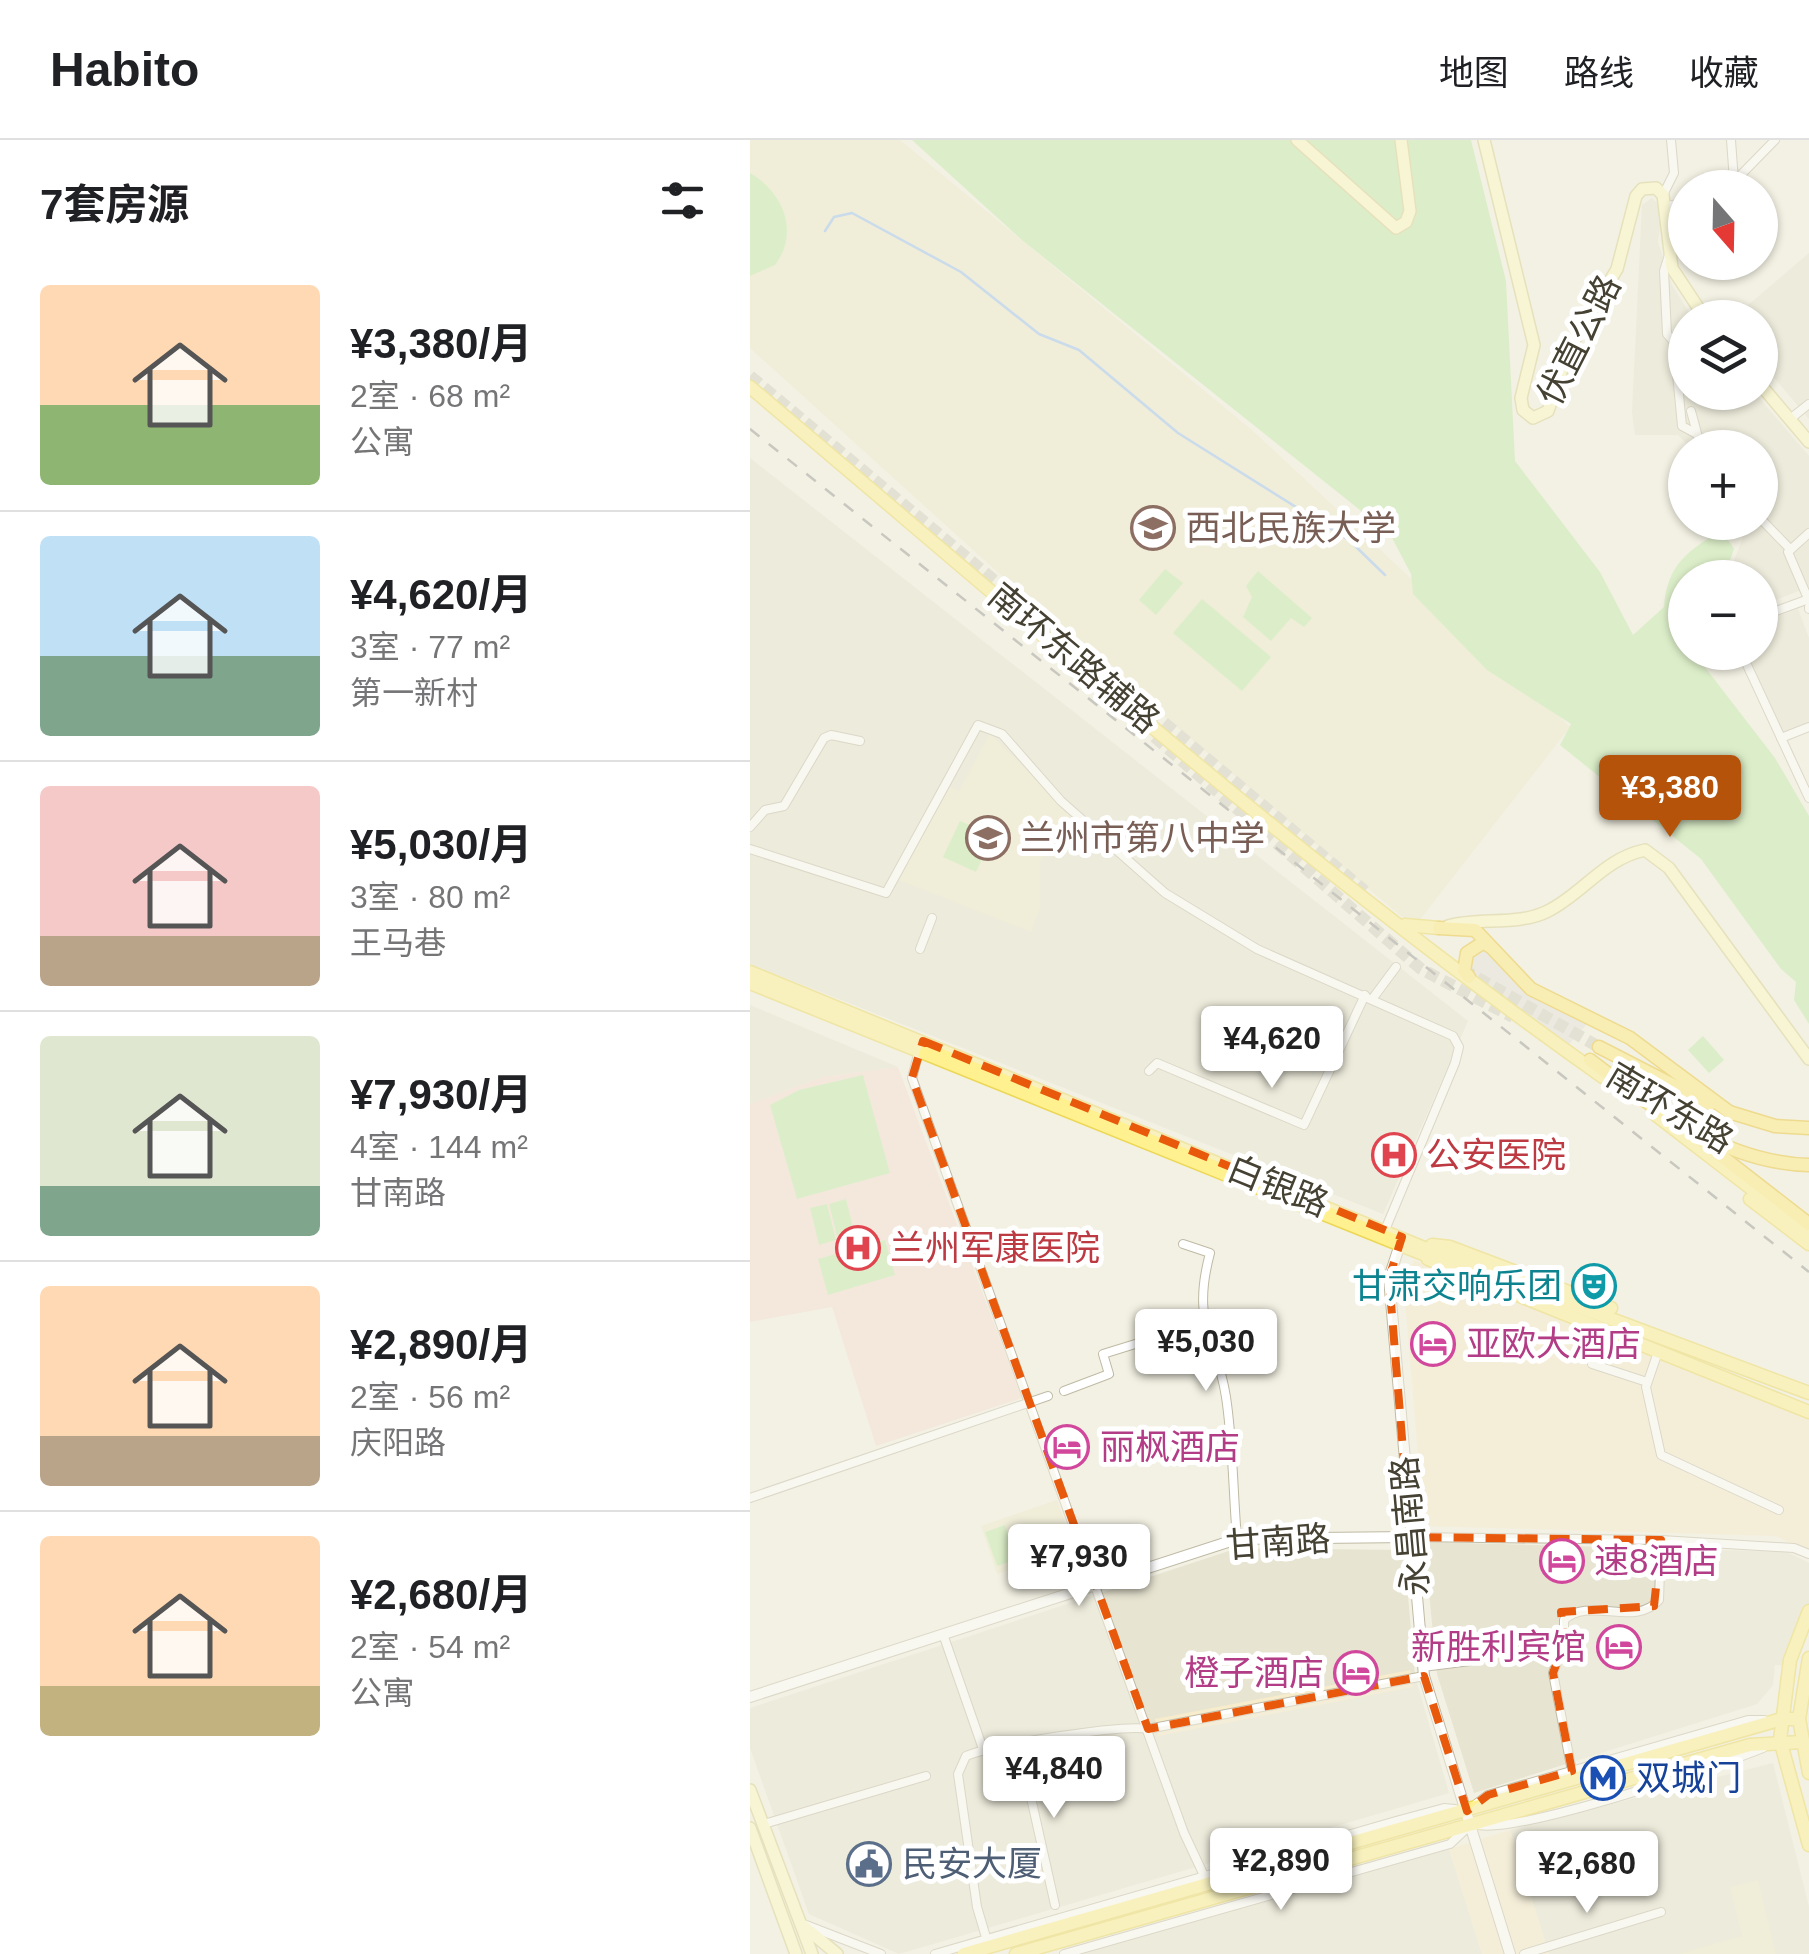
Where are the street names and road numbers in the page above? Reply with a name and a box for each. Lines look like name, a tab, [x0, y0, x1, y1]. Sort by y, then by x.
street label: 伏直公路	[1529, 269, 1628, 411]
street label: 南环东路辅路	[981, 575, 1167, 740]
street label: 南环东路	[1600, 1055, 1740, 1160]
street label: 白银路	[1222, 1148, 1334, 1223]
street label: 永昌南路	[1384, 1455, 1435, 1597]
street label: 甘南路	[1224, 1518, 1332, 1565]

